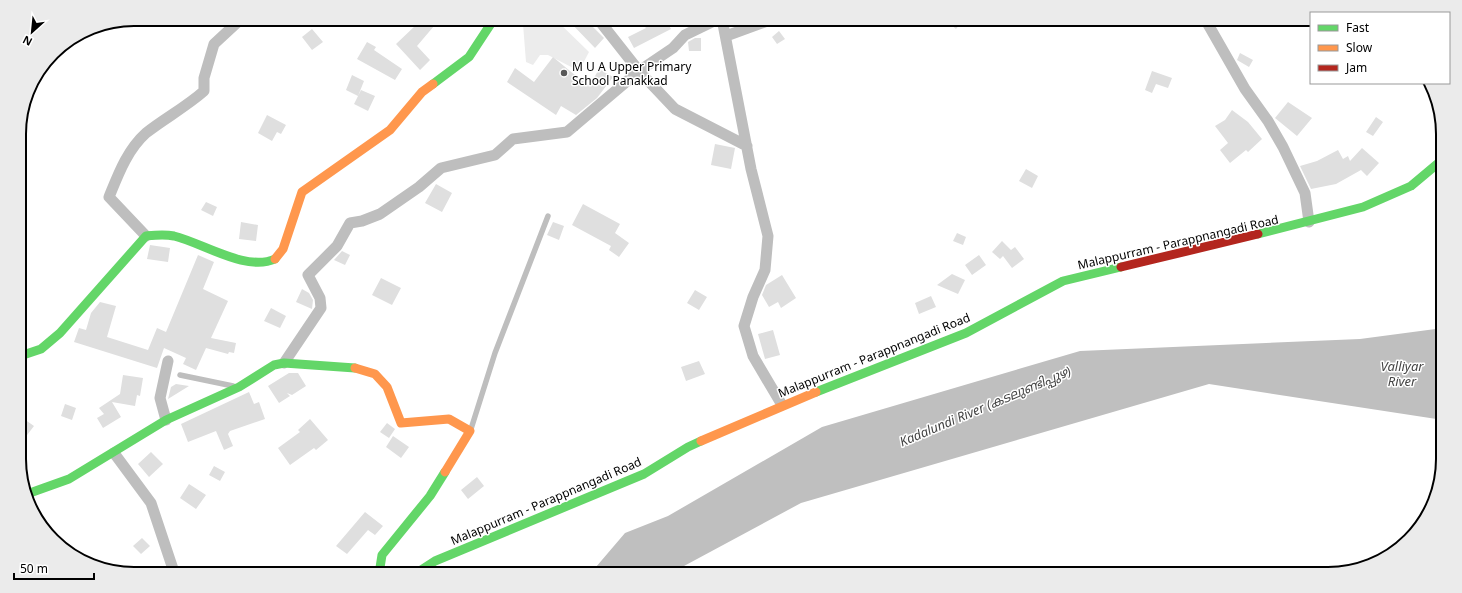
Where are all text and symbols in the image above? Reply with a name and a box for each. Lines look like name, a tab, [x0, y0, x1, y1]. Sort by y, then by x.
north arrow	[12, 12, 52, 52]
legend	[1310, 12, 1450, 84]
text: Fast	[1346, 19, 1370, 36]
text: N	[20, 33, 35, 50]
text: Slow	[1346, 39, 1373, 56]
place label: M U A Upper Primary School Panakkad	[572, 58, 692, 89]
text: Jam	[1345, 59, 1367, 76]
marker: M U A Upper Primary School Panakkad	[559, 68, 569, 78]
street label: Malappurram - Parappnangadi Road	[1076, 211, 1280, 273]
street label: Malappurram - Parappnangadi Road	[775, 309, 973, 401]
water label: Valliyar River	[1381, 357, 1424, 390]
water label: Kadalundi River (കടലുണ്ടിപ്പുഴ)	[896, 362, 1074, 451]
street label: Malappurram - Parappnangadi Road	[448, 453, 644, 549]
scale bar	[14, 555, 94, 581]
text: 50 m	[20, 560, 48, 577]

